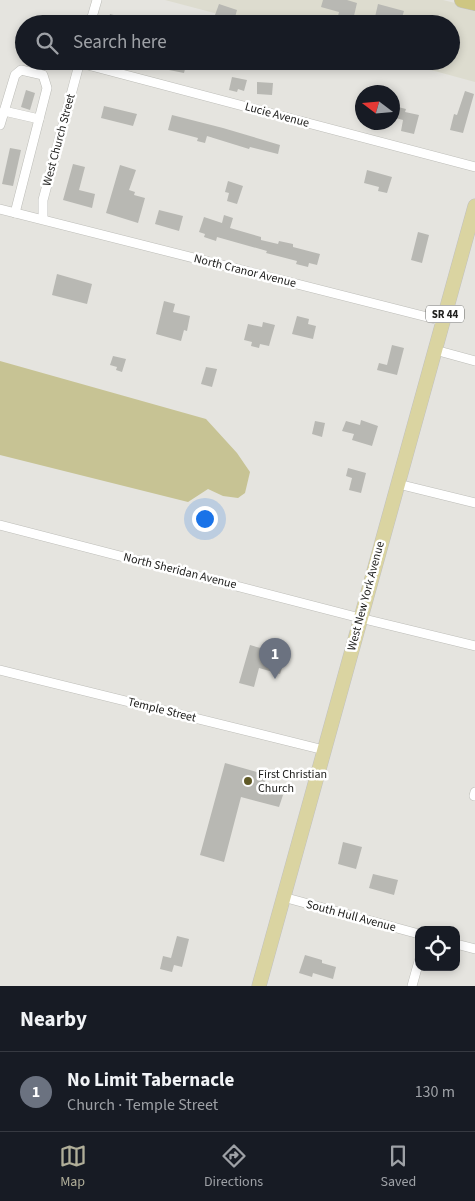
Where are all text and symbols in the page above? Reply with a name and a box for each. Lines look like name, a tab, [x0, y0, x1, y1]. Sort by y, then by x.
search box	[15, 15, 460, 70]
icon: search	[33, 29, 61, 57]
text: Search here	[73, 29, 167, 56]
north arrow	[355, 85, 400, 130]
street label: West Church Street	[38, 92, 80, 188]
street label: Lucie Avenue	[243, 98, 311, 132]
street label: North Cranor Avenue	[192, 250, 298, 292]
road number: SR 44	[426, 306, 464, 322]
your location	[192, 506, 218, 532]
street label: West New York Avenue	[343, 539, 389, 653]
street label: North Sheridan Avenue	[122, 549, 238, 593]
pin: 1	[259, 638, 291, 679]
street label: Temple Street	[126, 693, 198, 727]
place label: First Christian Church	[258, 766, 327, 797]
marker: First Christian Church	[242, 775, 254, 787]
street label: South Hull Avenue	[304, 896, 398, 936]
map controls	[415, 926, 460, 971]
button: locate	[415, 926, 460, 971]
text: Nearby	[20, 1004, 87, 1034]
text: No Limit Tabernacle	[67, 1067, 234, 1094]
text: 1	[32, 1081, 40, 1103]
text: 130 m	[415, 1081, 455, 1103]
text: Church · Temple Street	[67, 1094, 218, 1116]
tab: Map	[59, 1142, 87, 1192]
tab: Directions	[204, 1142, 263, 1192]
tab: Saved	[381, 1142, 416, 1192]

